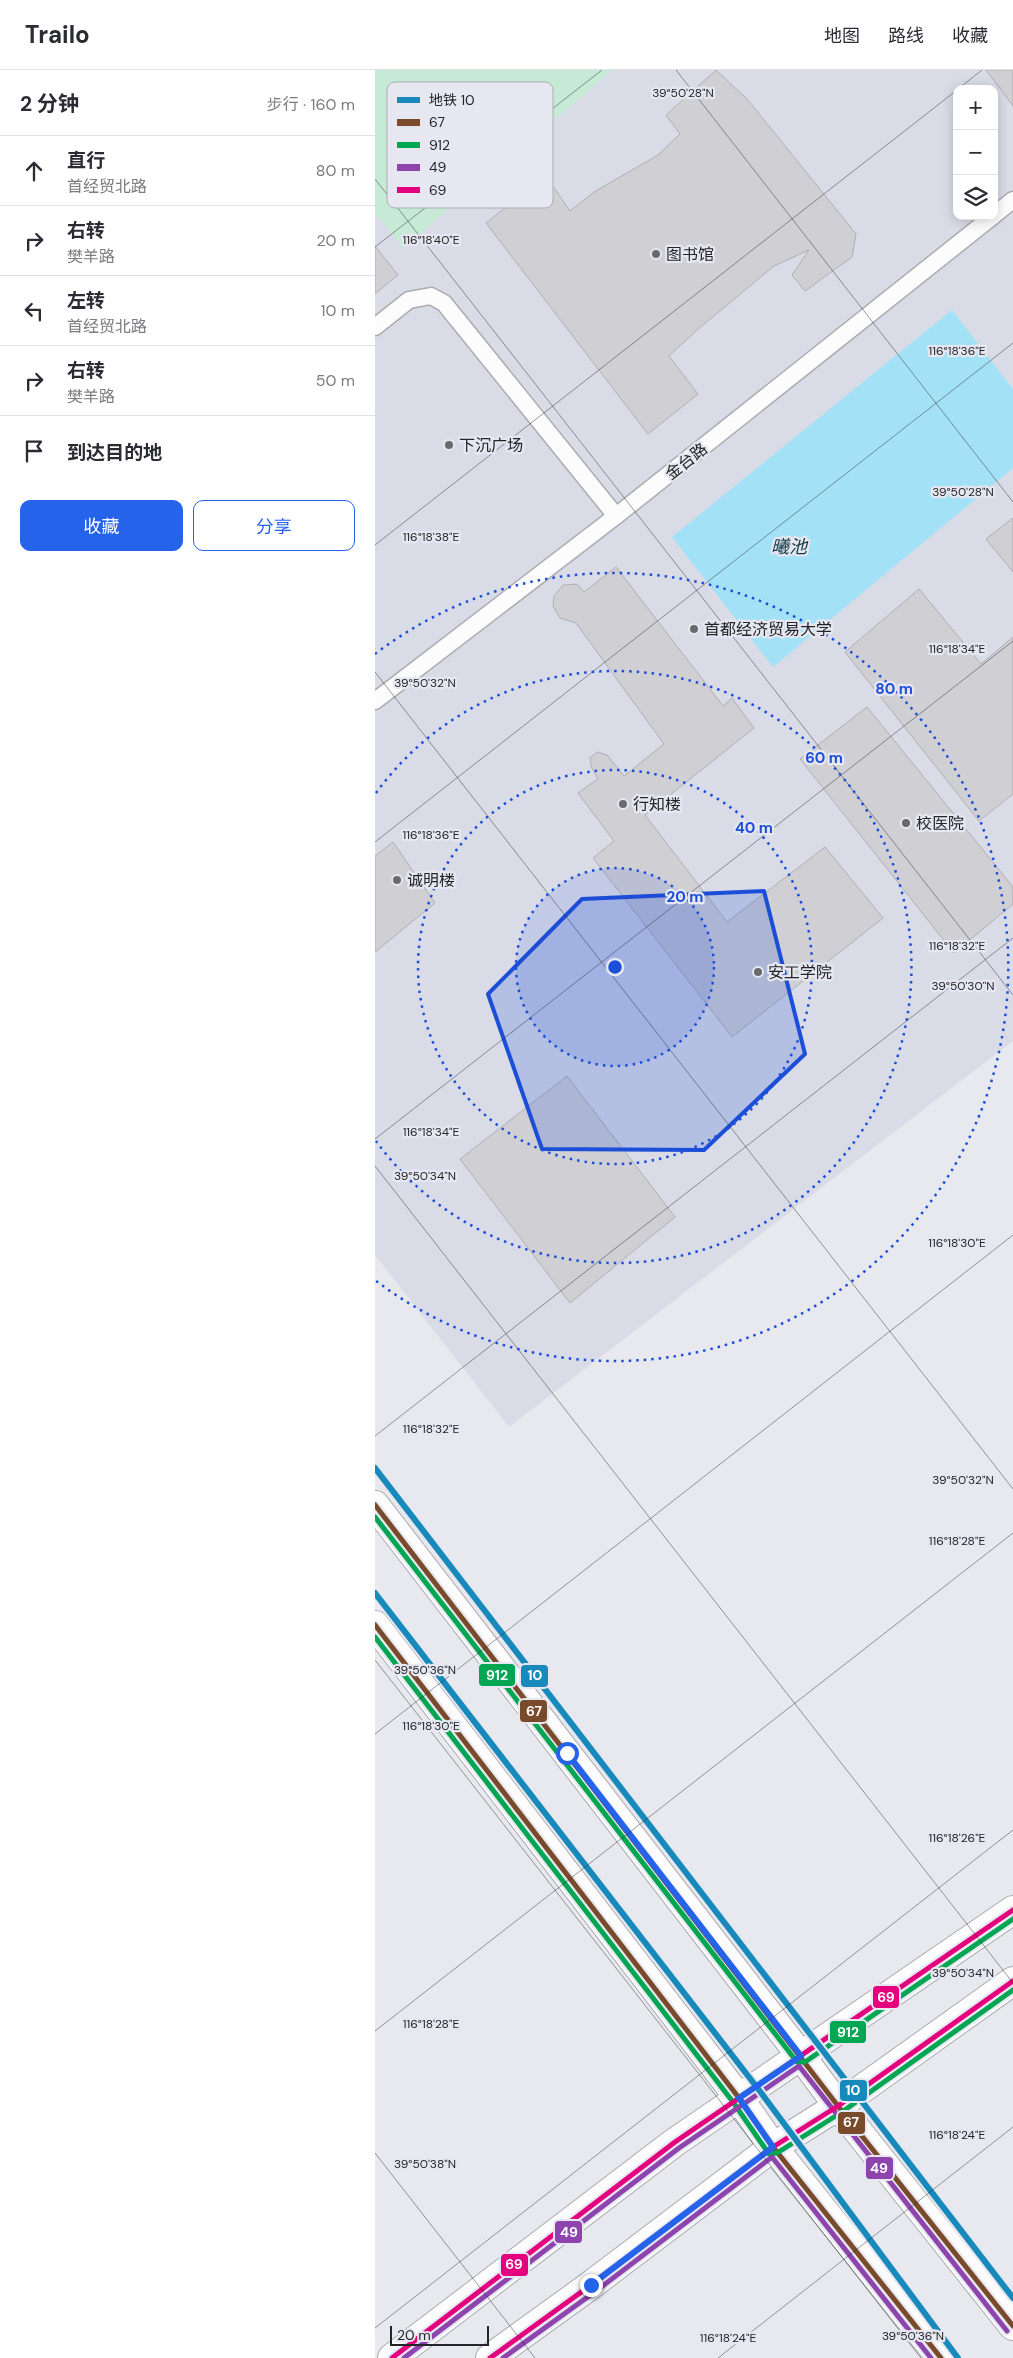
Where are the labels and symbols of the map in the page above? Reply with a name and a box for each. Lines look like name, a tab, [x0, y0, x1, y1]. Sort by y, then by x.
legend	[387, 82, 553, 208]
text: 39°50'28"N	[652, 85, 714, 101]
text: 地铁 10	[429, 91, 475, 109]
text: 67	[429, 113, 445, 131]
text: 912	[429, 136, 450, 154]
text: 49	[429, 158, 446, 176]
text: 69	[429, 181, 447, 199]
text: 116°18'40"E	[402, 232, 460, 248]
place label: 图书馆	[666, 244, 714, 265]
marker: 图书馆	[650, 248, 662, 260]
text: 116°18'36"E	[929, 343, 986, 359]
place label: 下沉广场	[459, 435, 523, 456]
street label: 金台路	[661, 438, 712, 484]
marker: 下沉广场	[443, 439, 455, 451]
text: 39°50'28"N	[932, 484, 994, 500]
text: 116°18'38"E	[403, 529, 460, 545]
water label: 曦池	[771, 535, 809, 559]
place label: 首都经济贸易大学	[704, 619, 832, 640]
marker: 首都经济贸易大学	[688, 623, 700, 635]
text: 116°18'34"E	[929, 641, 986, 657]
text: 39°50'32"N	[394, 675, 456, 691]
text: 80 m	[875, 679, 913, 699]
text: 60 m	[805, 748, 843, 768]
place label: 行知楼	[633, 794, 681, 815]
marker: 行知楼	[617, 798, 629, 810]
place label: 校医院	[916, 813, 964, 834]
marker: 校医院	[900, 817, 912, 829]
text: 40 m	[735, 818, 773, 838]
text: 116°18'36"E	[403, 827, 460, 843]
place label: 诚明楼	[407, 870, 455, 891]
marker: 诚明楼	[391, 874, 403, 886]
text: 20 m	[667, 887, 703, 907]
text: 116°18'32"E	[929, 938, 985, 954]
centre of rings	[606, 958, 624, 976]
place label: 安工学院	[768, 962, 832, 983]
marker: 安工学院	[752, 966, 764, 978]
text: 39°50'30"N	[932, 978, 994, 994]
text: 116°18'34"E	[403, 1124, 460, 1140]
text: 39°50'34"N	[394, 1168, 456, 1184]
text: 116°18'30"E	[928, 1235, 986, 1251]
text: 116°18'32"E	[403, 1421, 459, 1437]
text: 39°50'32"N	[932, 1472, 994, 1488]
text: 116°18'28"E	[929, 1533, 985, 1549]
text: 39°50'36"N	[394, 1662, 456, 1678]
line badge: 912	[478, 1663, 516, 1687]
line badge: 10	[520, 1664, 549, 1688]
text: 912	[486, 1666, 508, 1684]
text: 10	[528, 1666, 543, 1684]
line badge: 67	[519, 1699, 548, 1723]
text: 67	[526, 1702, 543, 1720]
text: 116°18'30"E	[402, 1718, 460, 1734]
route start	[556, 1742, 579, 1765]
text: 116°18'26"E	[929, 1830, 986, 1846]
text: 39°50'34"N	[932, 1965, 994, 1981]
line badge: 69	[872, 1985, 900, 2009]
text: 69	[877, 1988, 895, 2006]
text: 116°18'28"E	[403, 2016, 459, 2032]
line badge: 912	[829, 2020, 867, 2044]
text: 912	[837, 2023, 859, 2041]
line badge: 10	[839, 2079, 868, 2102]
text: 10	[846, 2081, 861, 2099]
line badge: 67	[837, 2111, 866, 2135]
text: 67	[843, 2113, 860, 2131]
text: 116°18'24"E	[929, 2127, 985, 2143]
text: 39°50'38"N	[394, 2156, 456, 2172]
line badge: 49	[865, 2156, 894, 2180]
text: 49	[870, 2159, 888, 2177]
line badge: 49	[554, 2220, 583, 2244]
text: 49	[560, 2223, 578, 2241]
line badge: 69	[500, 2253, 529, 2277]
text: 69	[505, 2255, 523, 2273]
route end	[580, 2274, 603, 2297]
scale bar	[390, 2323, 489, 2346]
text: 39°50'36"N	[882, 2328, 944, 2344]
text: 116°18'24"E	[700, 2330, 756, 2346]

